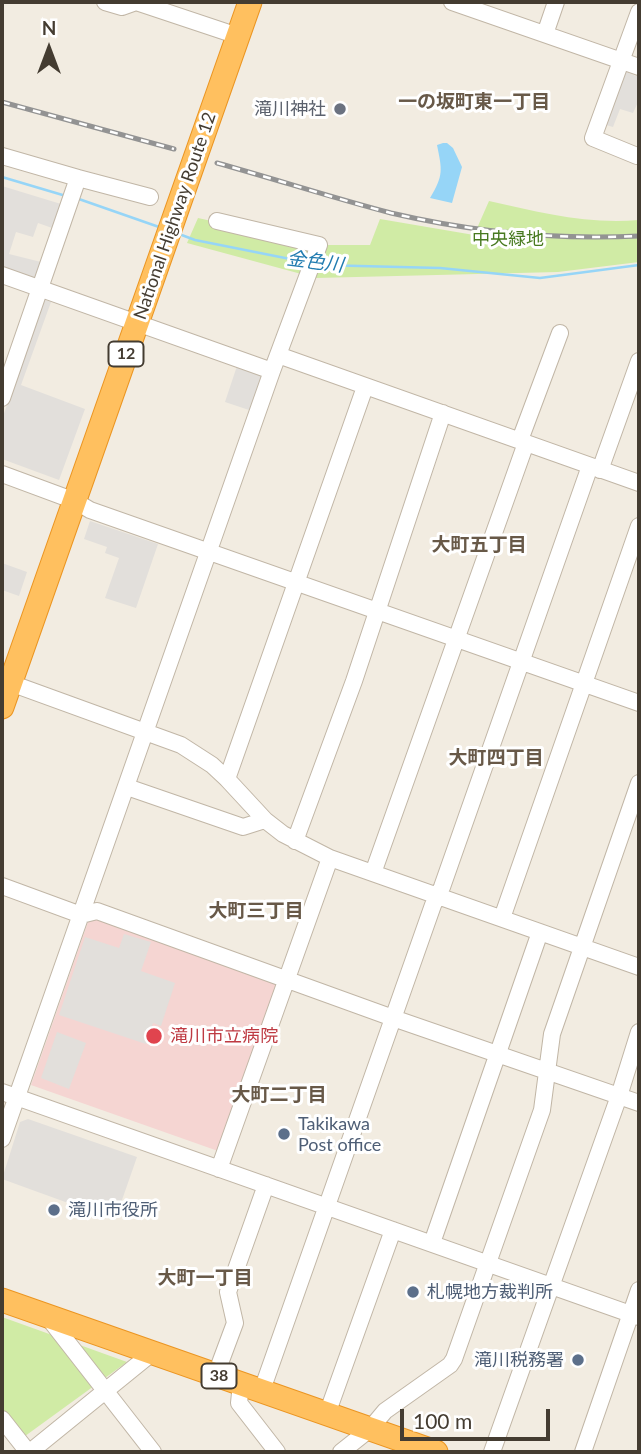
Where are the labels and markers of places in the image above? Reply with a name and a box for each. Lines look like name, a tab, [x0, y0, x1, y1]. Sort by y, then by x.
place label: 滝川神社	[254, 98, 326, 120]
marker: 滝川神社	[332, 101, 348, 117]
place label: 滝川市立病院	[170, 1025, 278, 1047]
marker: 滝川市立病院	[144, 1026, 164, 1046]
place label: Takikawa Post office	[298, 1113, 381, 1156]
marker: Takikawa Post office	[276, 1126, 292, 1142]
place label: 滝川市役所	[68, 1199, 158, 1221]
marker: 滝川市役所	[46, 1202, 62, 1218]
place label: 札幌地方裁判所	[427, 1281, 553, 1303]
marker: 札幌地方裁判所	[405, 1284, 421, 1300]
place label: 滝川税務署	[474, 1349, 564, 1371]
marker: 滝川税務署	[570, 1352, 586, 1368]

